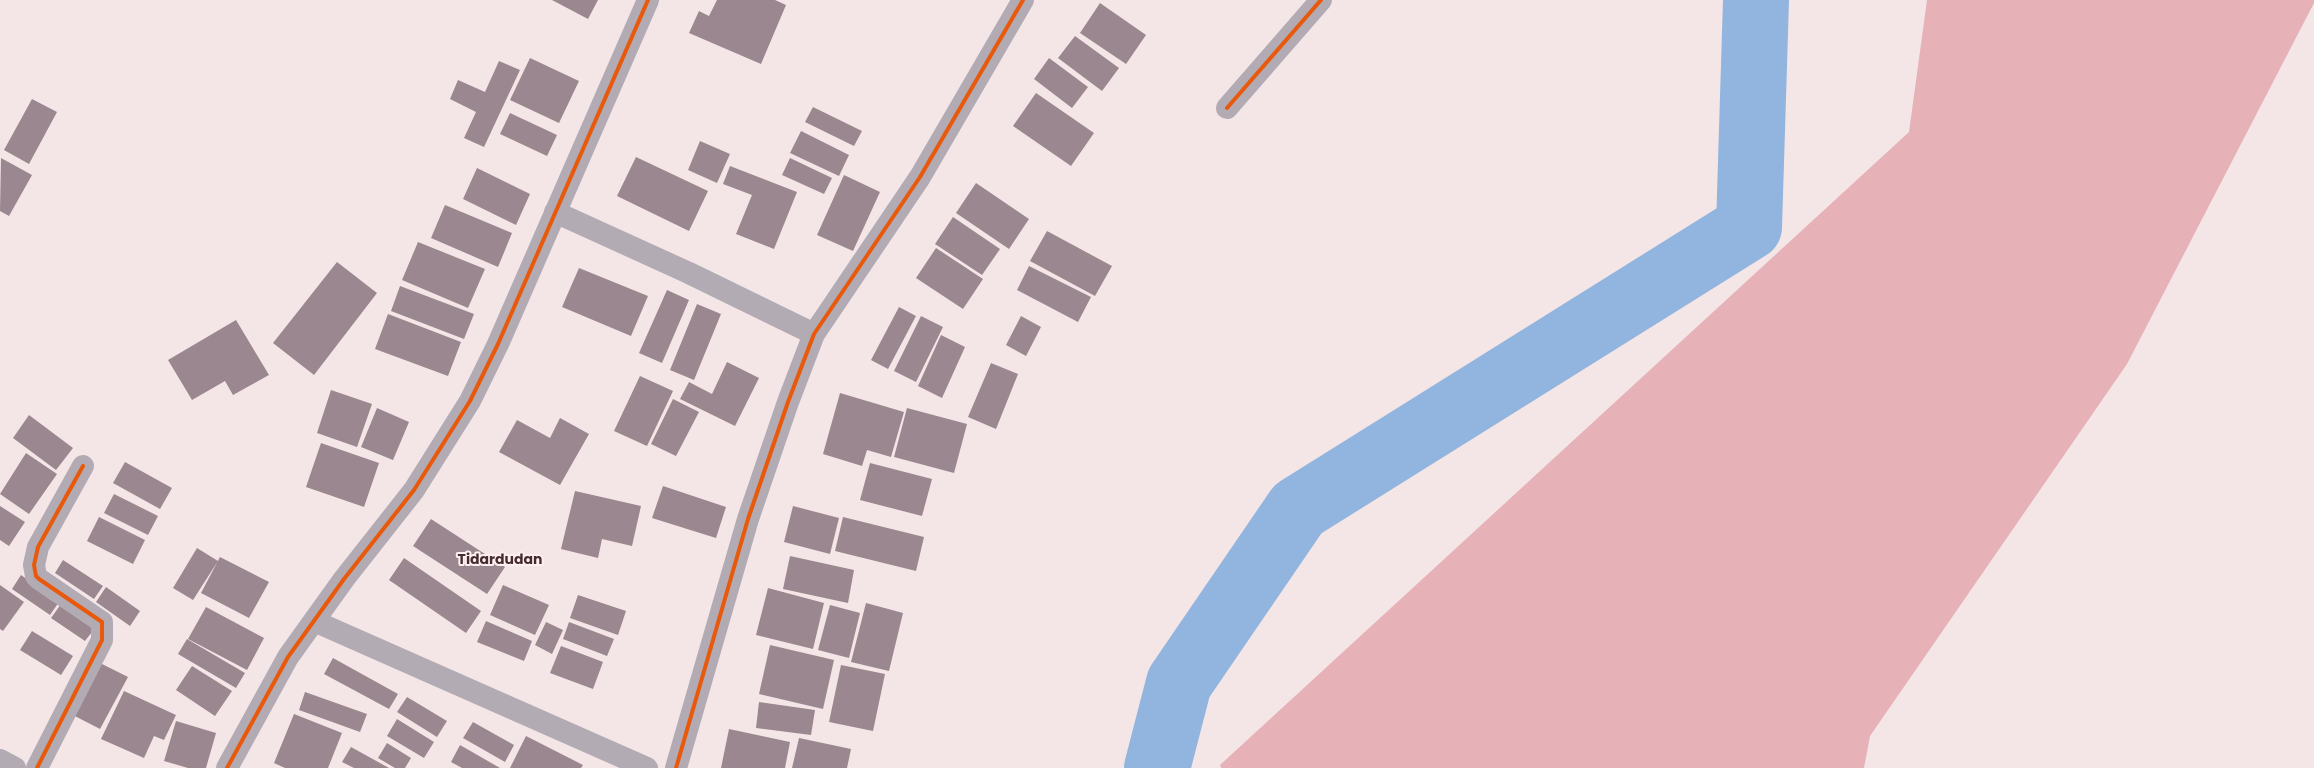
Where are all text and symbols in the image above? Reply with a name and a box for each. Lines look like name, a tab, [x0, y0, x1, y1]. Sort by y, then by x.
district label: Tidardudan	[458, 552, 542, 568]

